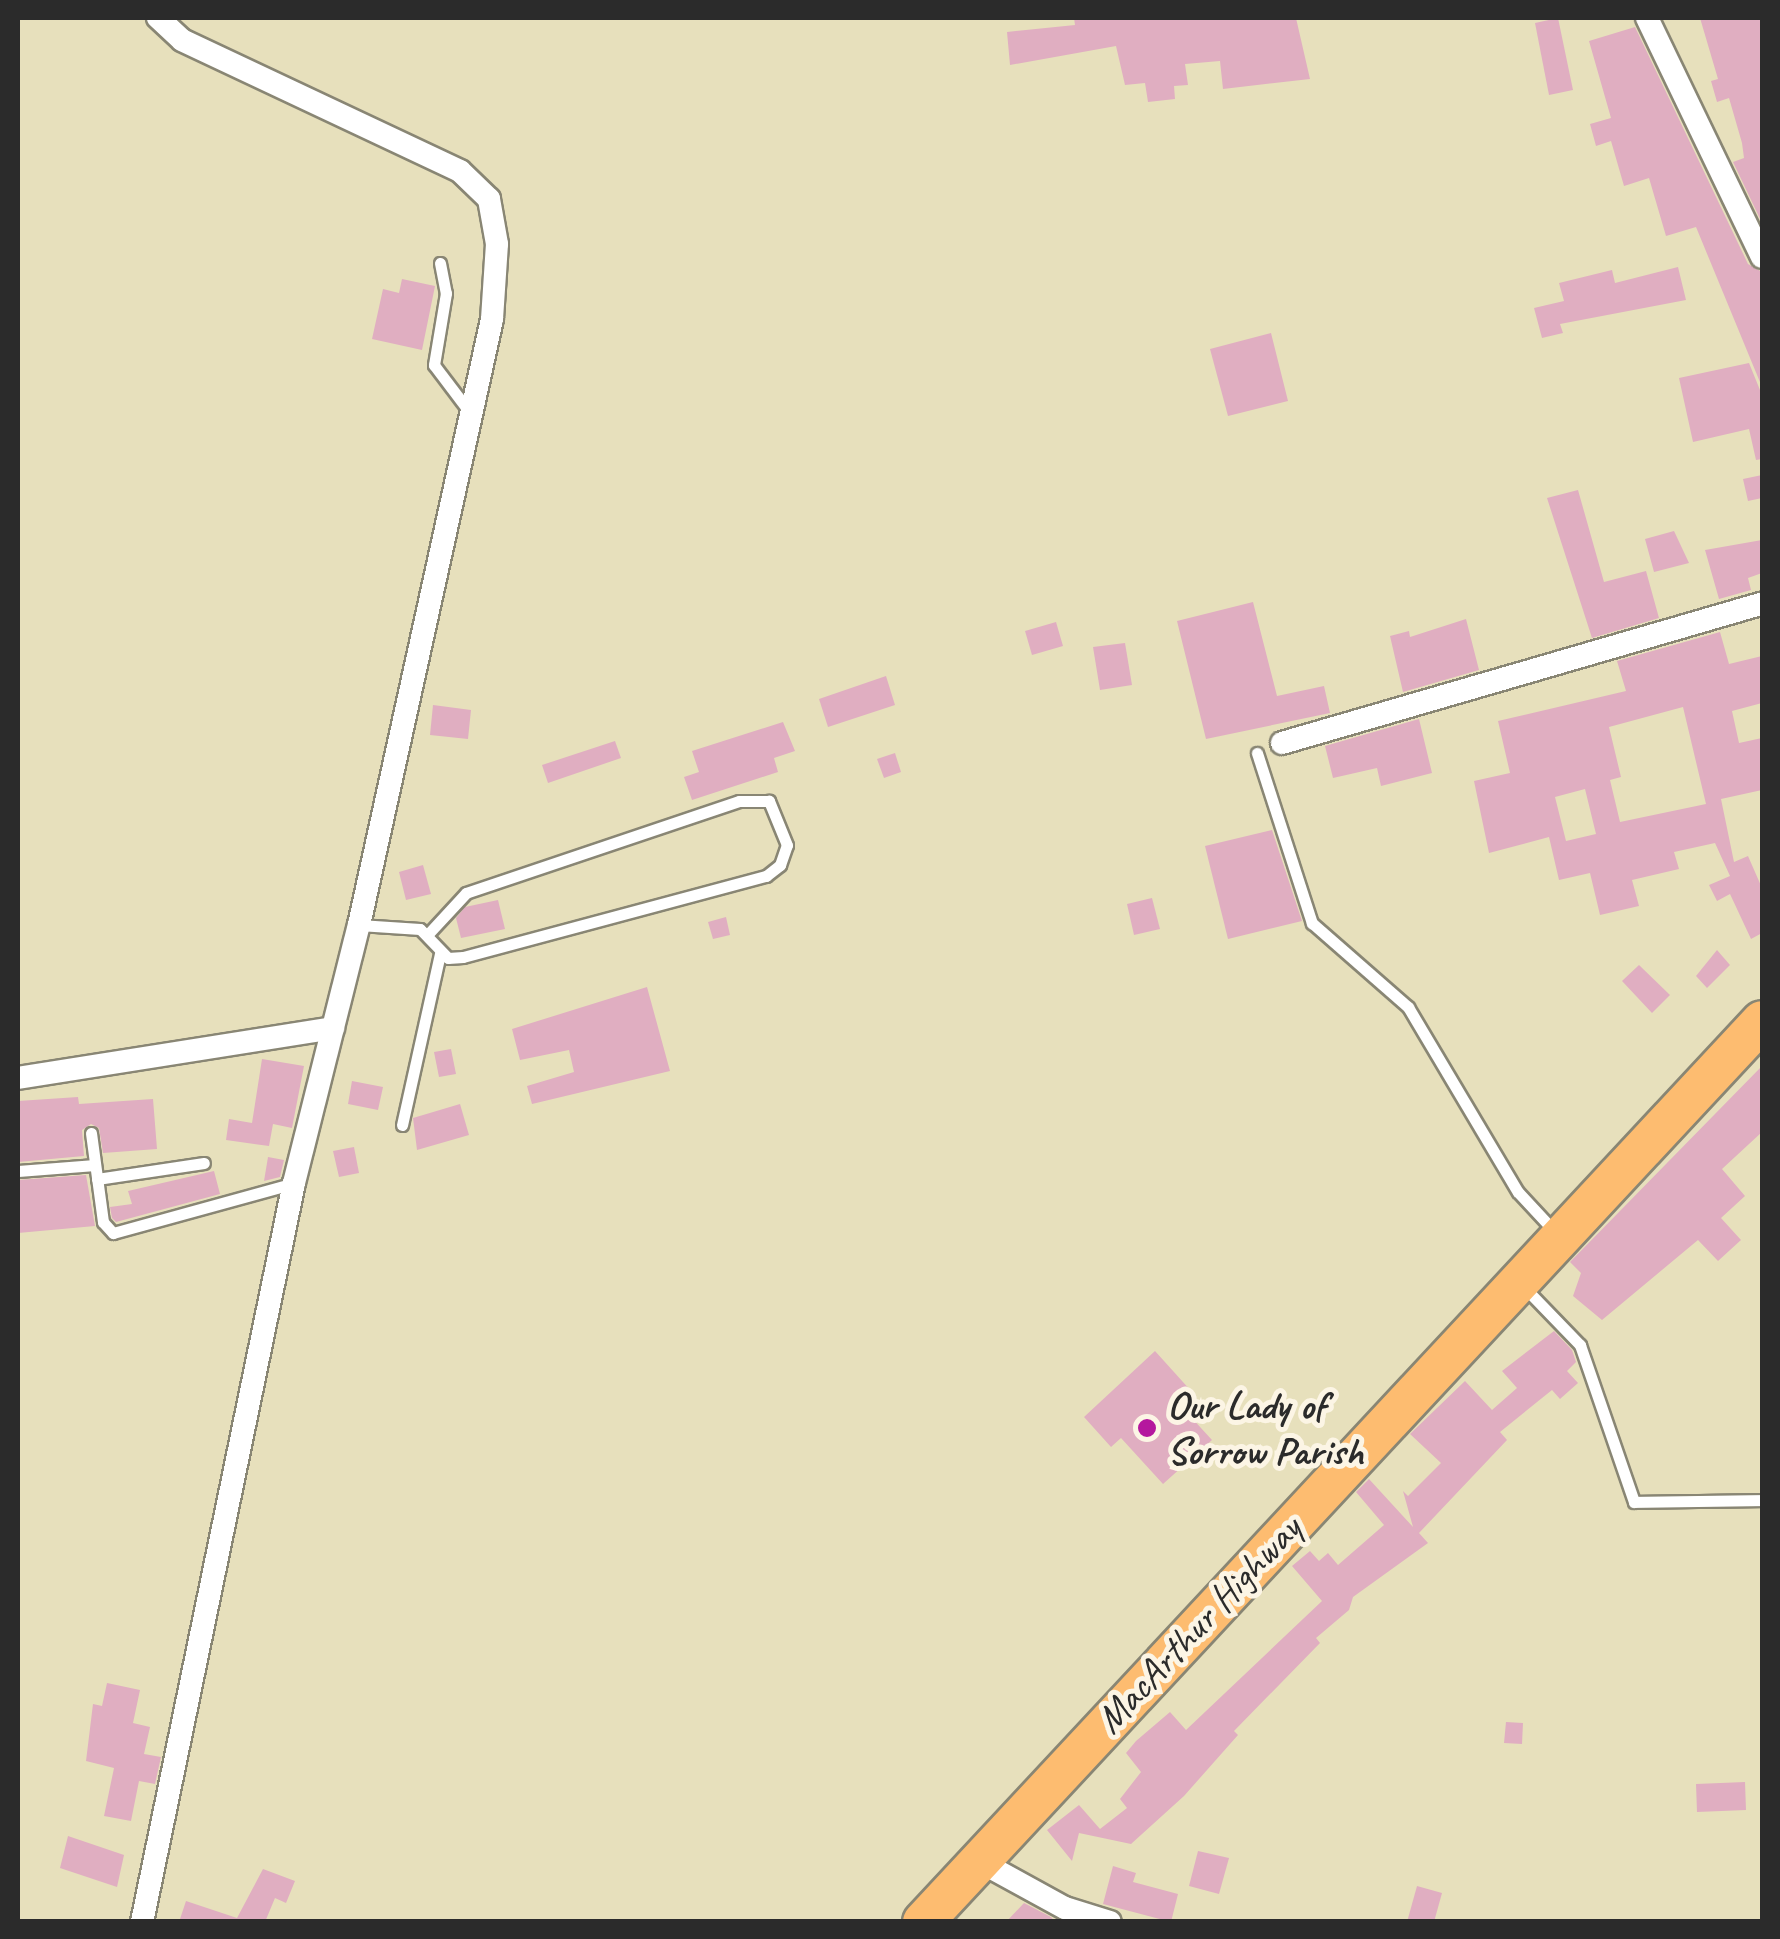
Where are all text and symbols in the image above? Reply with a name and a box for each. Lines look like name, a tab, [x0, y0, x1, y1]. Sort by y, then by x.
place label: Our Lady of Sorrow Parish	[1167, 1381, 1364, 1475]
marker: Our Lady of Sorrow Parish	[1136, 1417, 1158, 1439]
street label: MacArthur Highway	[1085, 1506, 1311, 1742]

